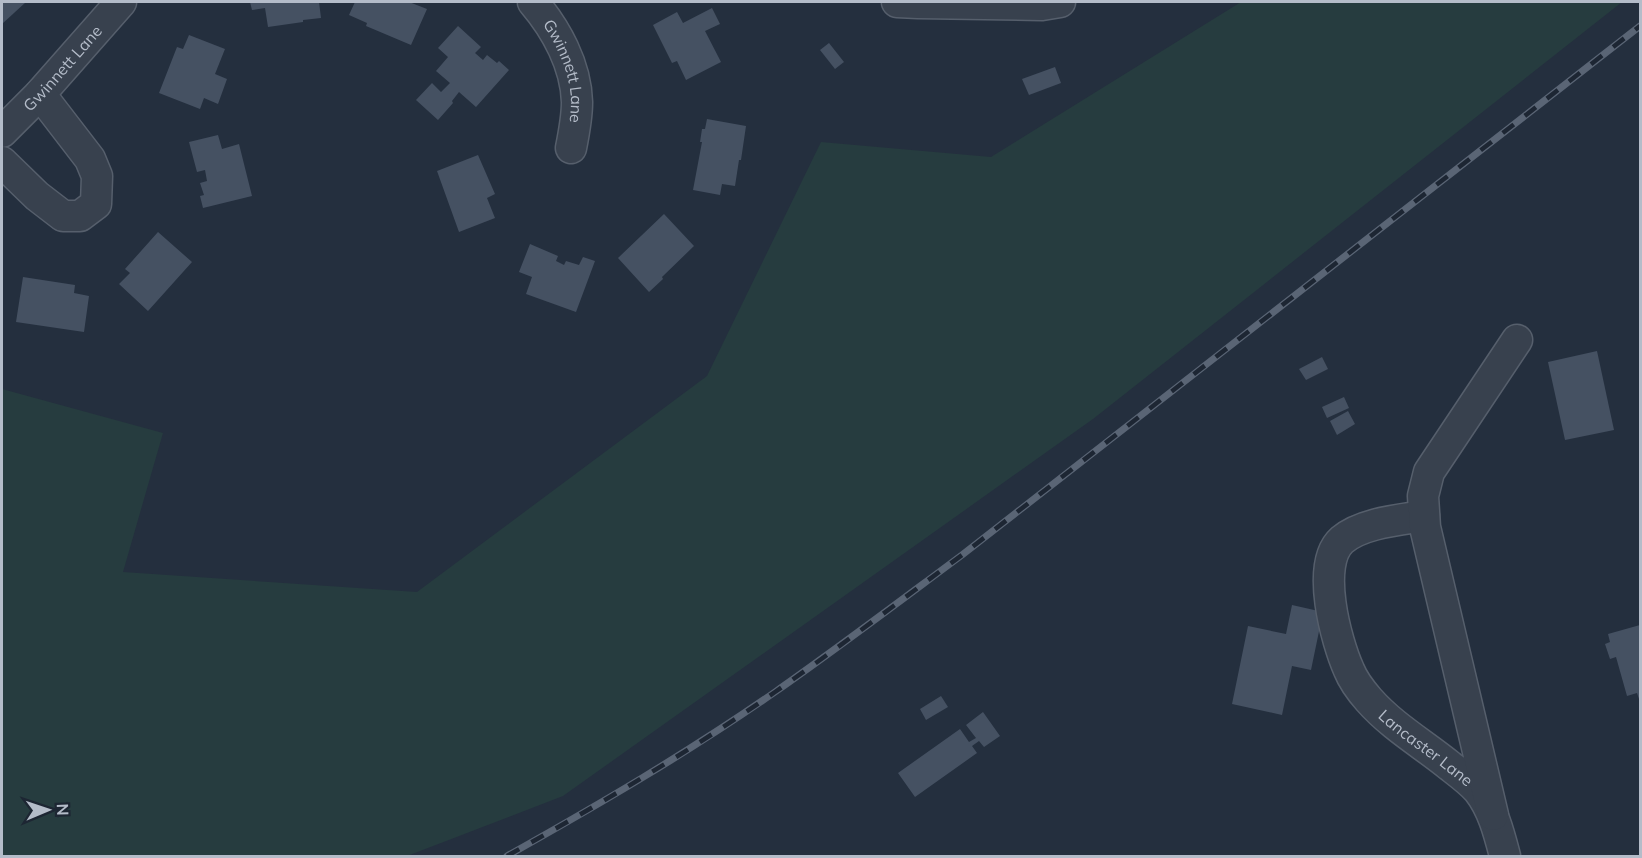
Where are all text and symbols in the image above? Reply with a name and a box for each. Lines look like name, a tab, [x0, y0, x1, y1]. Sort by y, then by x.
street label: Gwinnett Lane	[539, 15, 587, 124]
street label: Gwinnett Lane	[19, 21, 106, 115]
street label: Lancaster Lane	[1374, 705, 1477, 790]
north arrow	[18, 780, 78, 840]
text: N	[53, 803, 73, 816]

